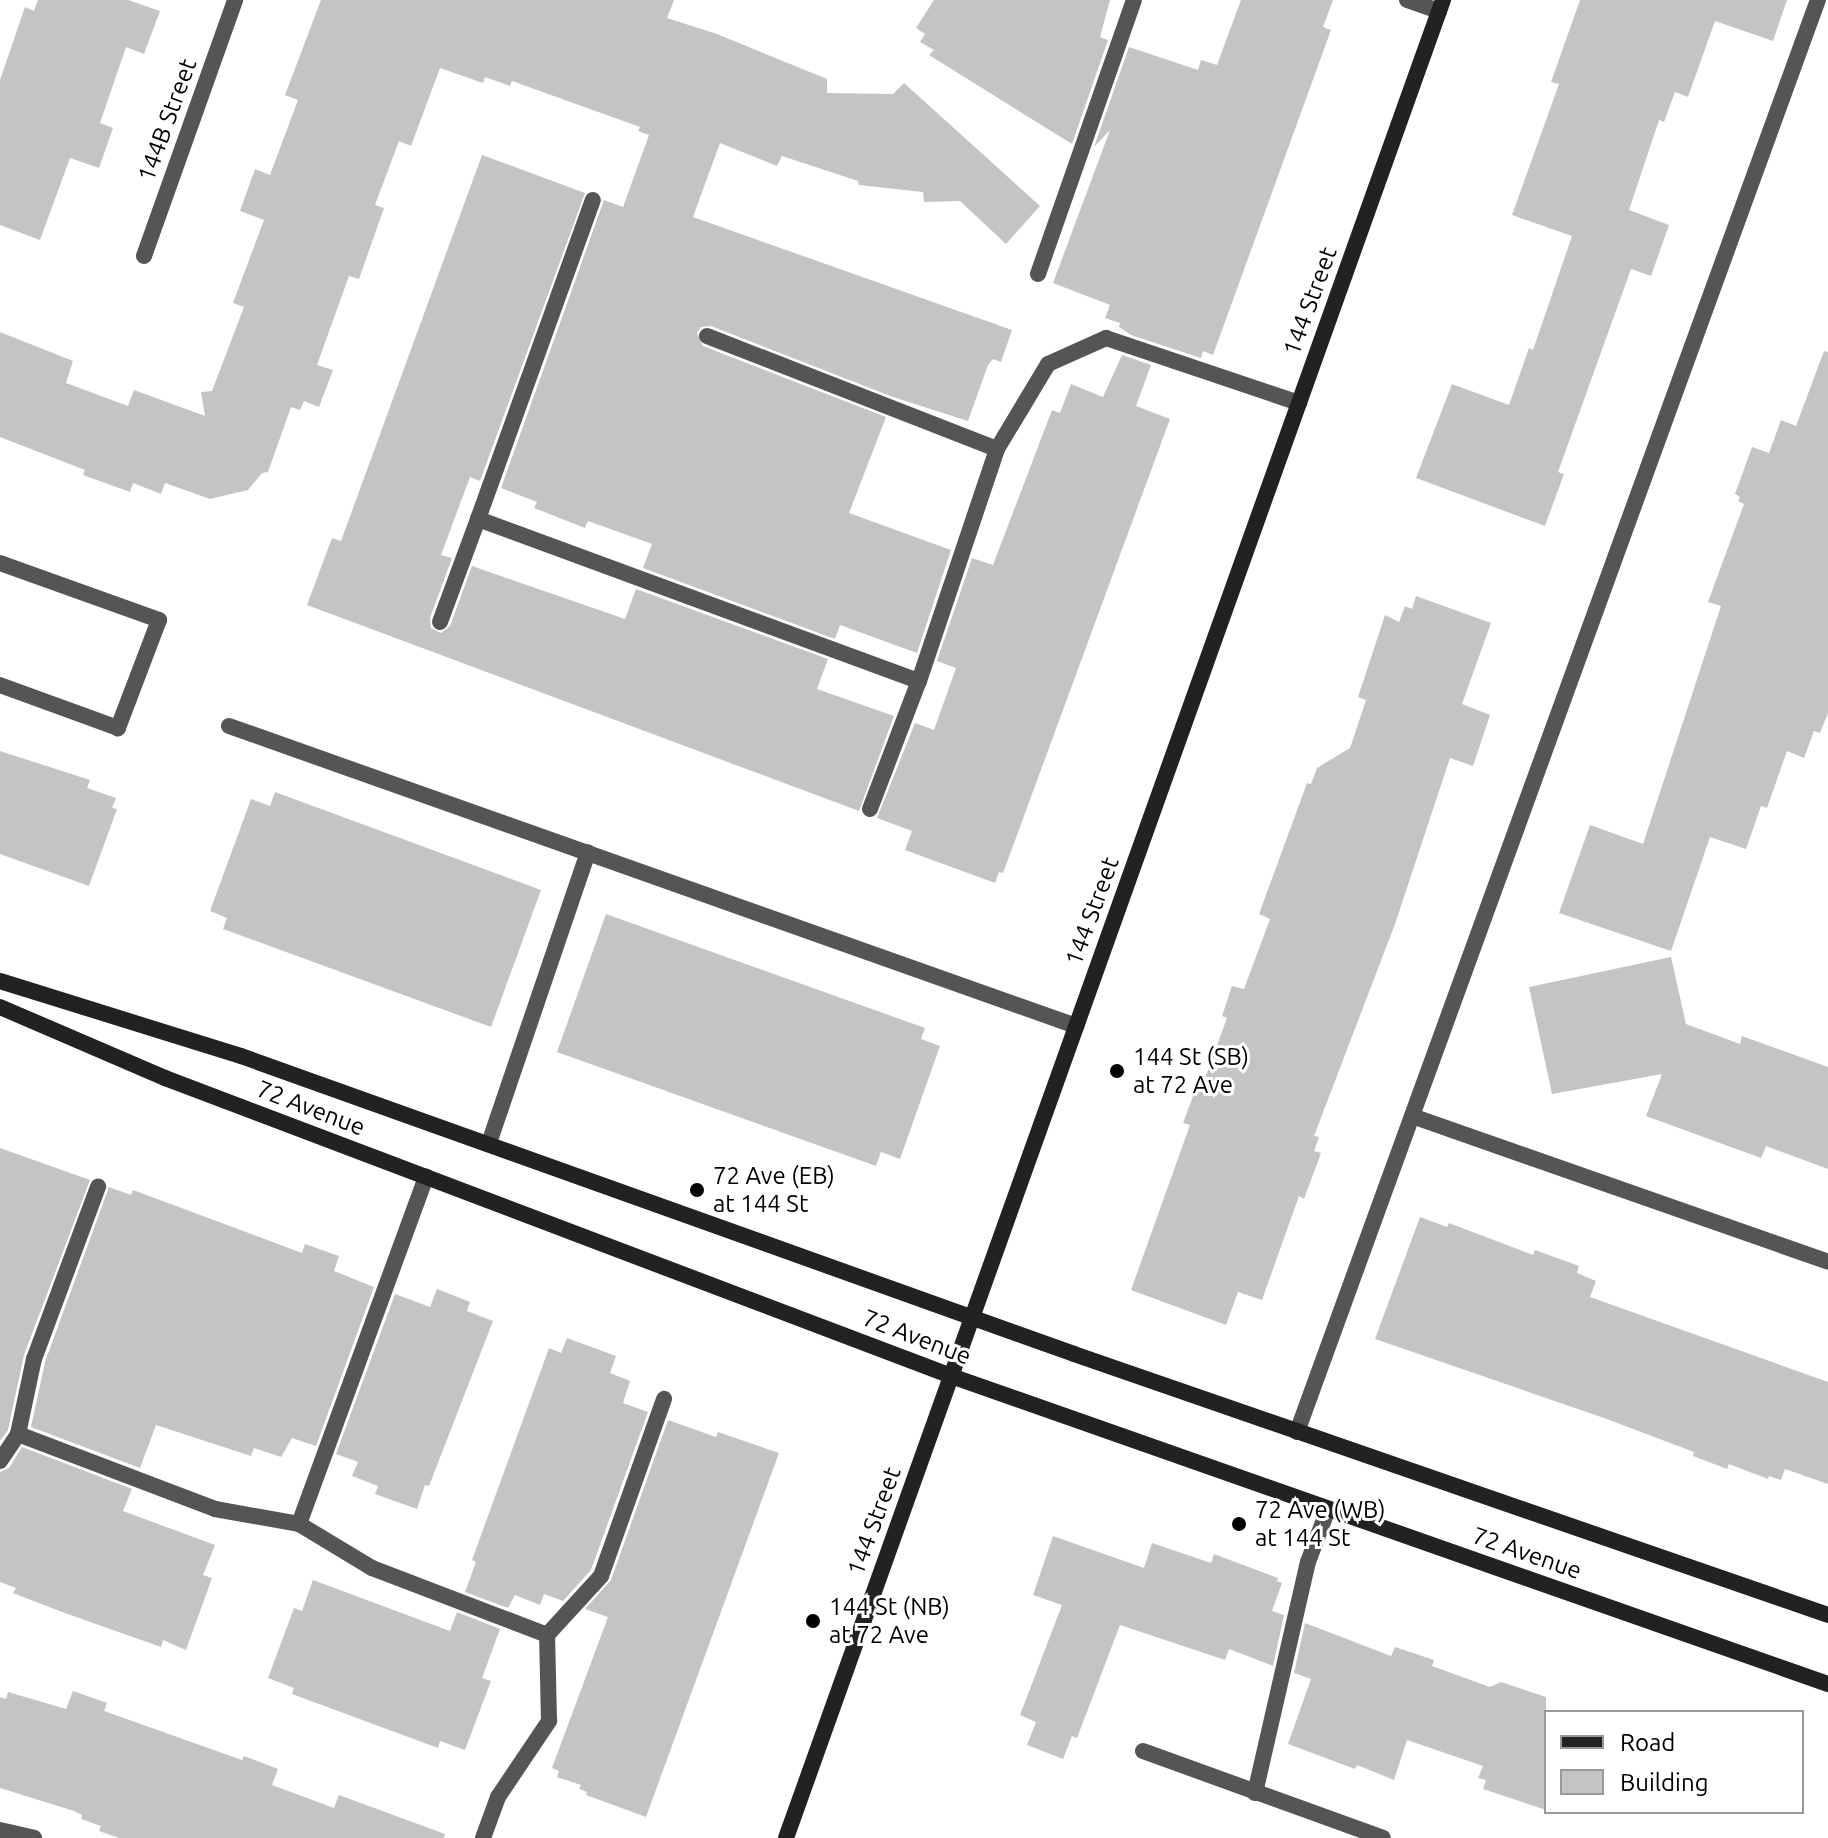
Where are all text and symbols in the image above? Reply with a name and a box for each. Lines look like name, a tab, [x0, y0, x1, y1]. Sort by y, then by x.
street label: 144B Street	[132, 55, 202, 185]
street label: 144 Street	[1277, 243, 1343, 359]
street label: 144 Street	[1059, 853, 1125, 969]
place label: 144 St (SB) at 72 Ave	[1133, 1043, 1249, 1099]
marker: 144 St (SB) at 72 Ave	[1108, 1062, 1126, 1080]
street label: 72 Avenue	[253, 1074, 369, 1142]
place label: 72 Ave (EB) at 144 St	[713, 1162, 835, 1218]
marker: 72 Ave (EB) at 144 St	[688, 1181, 706, 1199]
street label: 72 Avenue	[859, 1303, 975, 1371]
street label: 144 Street	[841, 1463, 907, 1579]
place label: 72 Ave (WB) at 144 St	[1255, 1496, 1386, 1552]
marker: 72 Ave (WB) at 144 St	[1230, 1515, 1248, 1533]
street label: 72 Avenue	[1469, 1521, 1585, 1585]
place label: 144 St (NB) at 72 Ave	[829, 1593, 950, 1649]
marker: 144 St (NB) at 72 Ave	[804, 1612, 822, 1630]
legend	[1544, 1710, 1804, 1814]
text: Road	[1620, 1729, 1675, 1756]
text: Building	[1620, 1769, 1708, 1796]

